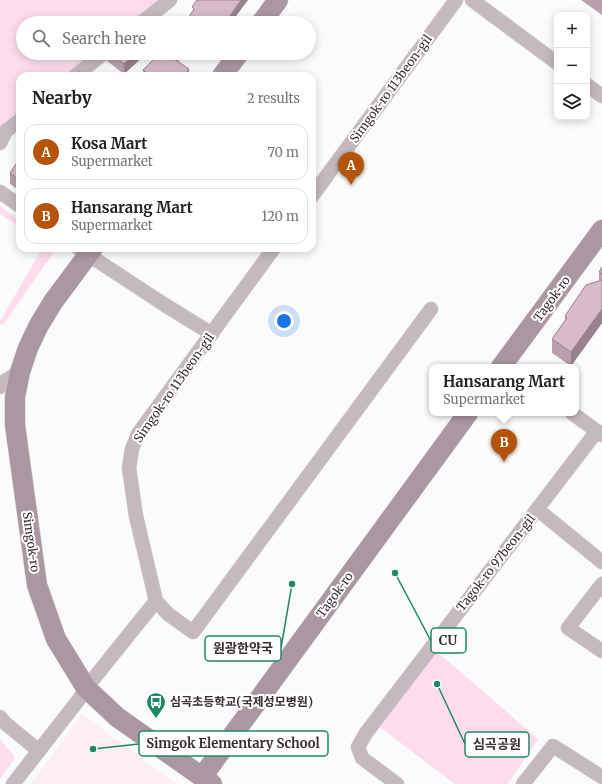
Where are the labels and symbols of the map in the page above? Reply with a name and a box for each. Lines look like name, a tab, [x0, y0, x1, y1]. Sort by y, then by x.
street label: Simgok-ro 113beon-gil	[346, 32, 435, 146]
pin: A	[338, 152, 364, 185]
street label: Tagok-ro	[530, 273, 573, 324]
your location	[274, 311, 294, 331]
street label: Simgok-ro 113beon-gil	[130, 330, 217, 445]
pin: B	[491, 429, 517, 462]
street label: Simgok-ro	[20, 511, 43, 573]
street label: Tagok-ro 97beon-gil	[453, 511, 538, 614]
street label: Tagok-ro	[313, 569, 356, 620]
callout: CU	[431, 628, 466, 653]
text: CU	[439, 632, 457, 649]
callout: 원광한약국	[205, 636, 281, 661]
text: 원광한약국	[213, 640, 273, 657]
bus stop icon: 심곡초등학교(국제성모병원)	[145, 691, 167, 719]
place label: 심곡초등학교(국제성모병원)	[170, 694, 313, 709]
callout: Simgok Elementary School	[139, 731, 328, 756]
callout: 심곡공원	[465, 732, 529, 757]
text: Simgok Elementary School	[146, 735, 320, 752]
text: 심곡공원	[473, 736, 521, 753]

